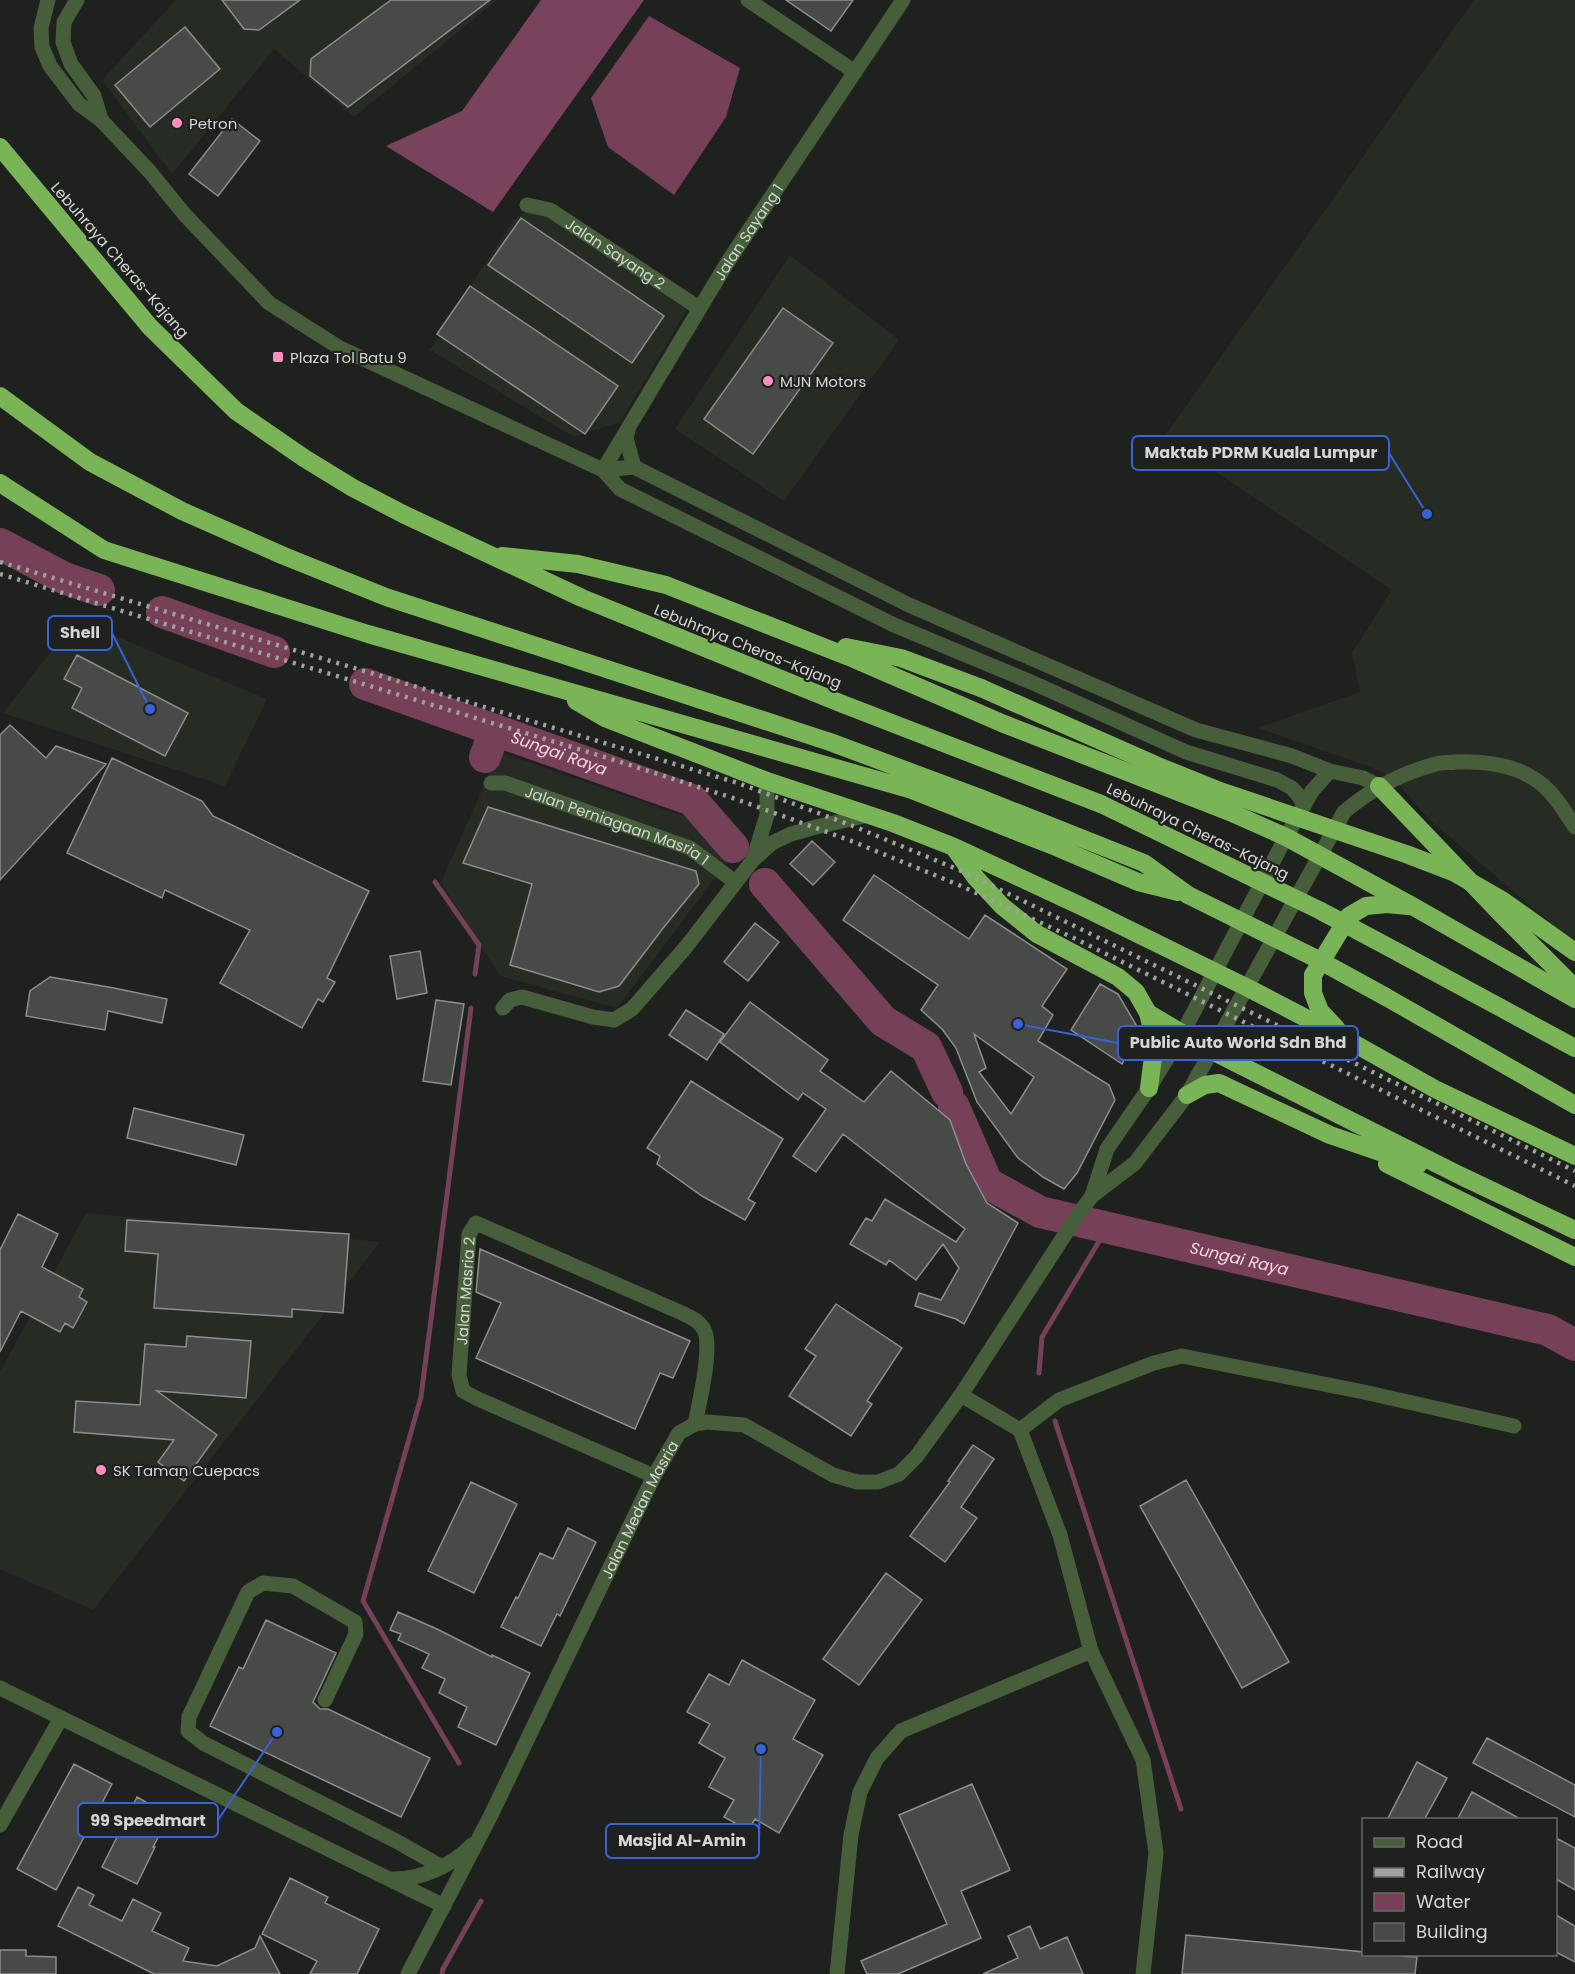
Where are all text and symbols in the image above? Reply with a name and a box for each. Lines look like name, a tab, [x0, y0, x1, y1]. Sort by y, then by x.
place label: Petron	[189, 113, 237, 134]
marker: Petron	[170, 116, 184, 130]
street label: Lebuhraya Cheras–Kajang	[46, 177, 194, 343]
street label: Jalan Sayang 1	[709, 179, 788, 284]
street label: Jalan Sayang 2	[562, 213, 670, 294]
place label: Plaza Tol Batu 9	[290, 347, 407, 368]
marker: Plaza Tol Batu 9	[271, 350, 285, 364]
place label: MJN Motors	[780, 371, 867, 392]
marker: MJN Motors	[761, 374, 775, 388]
callout: Maktab PDRM Kuala Lumpur	[1132, 436, 1389, 470]
text: Maktab PDRM Kuala Lumpur	[1145, 441, 1378, 464]
street label: Lebuhraya Cheras–Kajang	[651, 599, 845, 693]
callout: Shell	[48, 616, 112, 650]
text: Shell	[60, 621, 100, 644]
water label: Sungai Raya	[508, 725, 611, 781]
street label: Lebuhraya Cheras–Kajang	[1103, 778, 1293, 884]
street label: Jalan Perniagaan Masria 1	[522, 780, 714, 870]
callout: Public Auto World Sdn Bhd	[1118, 1026, 1358, 1060]
text: Public Auto World Sdn Bhd	[1130, 1031, 1346, 1054]
street label: Jalan Masria 2	[451, 1236, 479, 1346]
water label: Sungai Raya	[1188, 1236, 1291, 1281]
street label: Jalan Medan Masria	[596, 1437, 683, 1582]
place label: SK Taman Cuepacs	[113, 1460, 260, 1481]
marker: SK Taman Cuepacs	[94, 1463, 108, 1477]
callout: 99 Speedmart	[78, 1803, 218, 1837]
text: 99 Speedmart	[90, 1809, 206, 1832]
legend	[1362, 1818, 1557, 1956]
callout: Masjid Al-Amin	[606, 1824, 759, 1858]
text: Masjid Al-Amin	[618, 1829, 746, 1852]
text: Road	[1416, 1829, 1463, 1854]
text: Railway	[1416, 1859, 1485, 1884]
text: Water	[1416, 1889, 1470, 1914]
text: Building	[1416, 1919, 1488, 1944]

